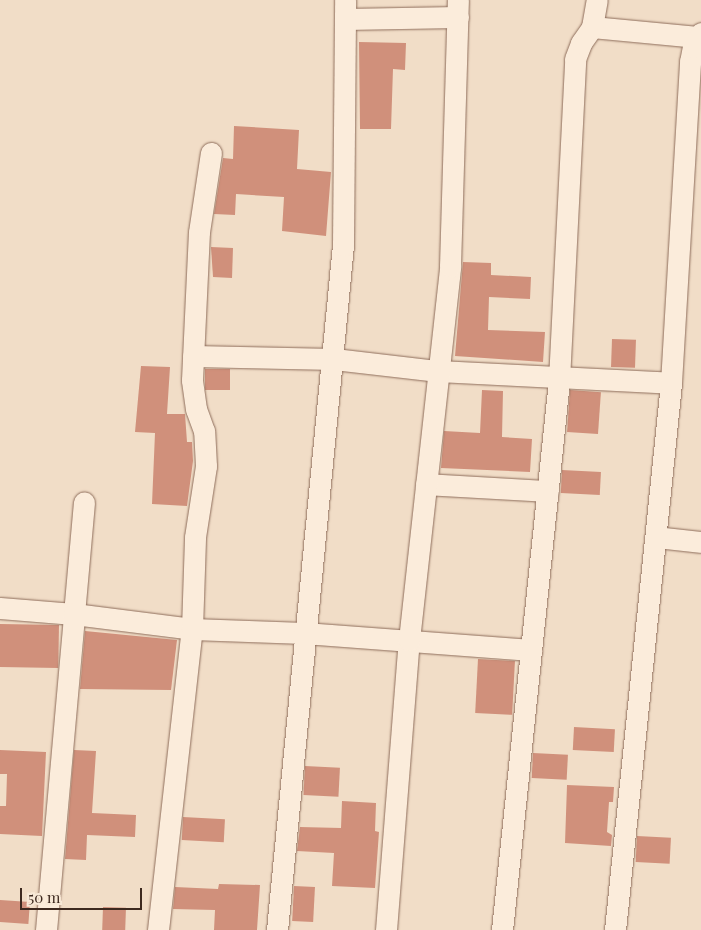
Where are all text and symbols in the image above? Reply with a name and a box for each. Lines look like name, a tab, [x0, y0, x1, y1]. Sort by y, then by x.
scale bar	[22, 878, 145, 910]
text: 50 m	[28, 887, 60, 907]

